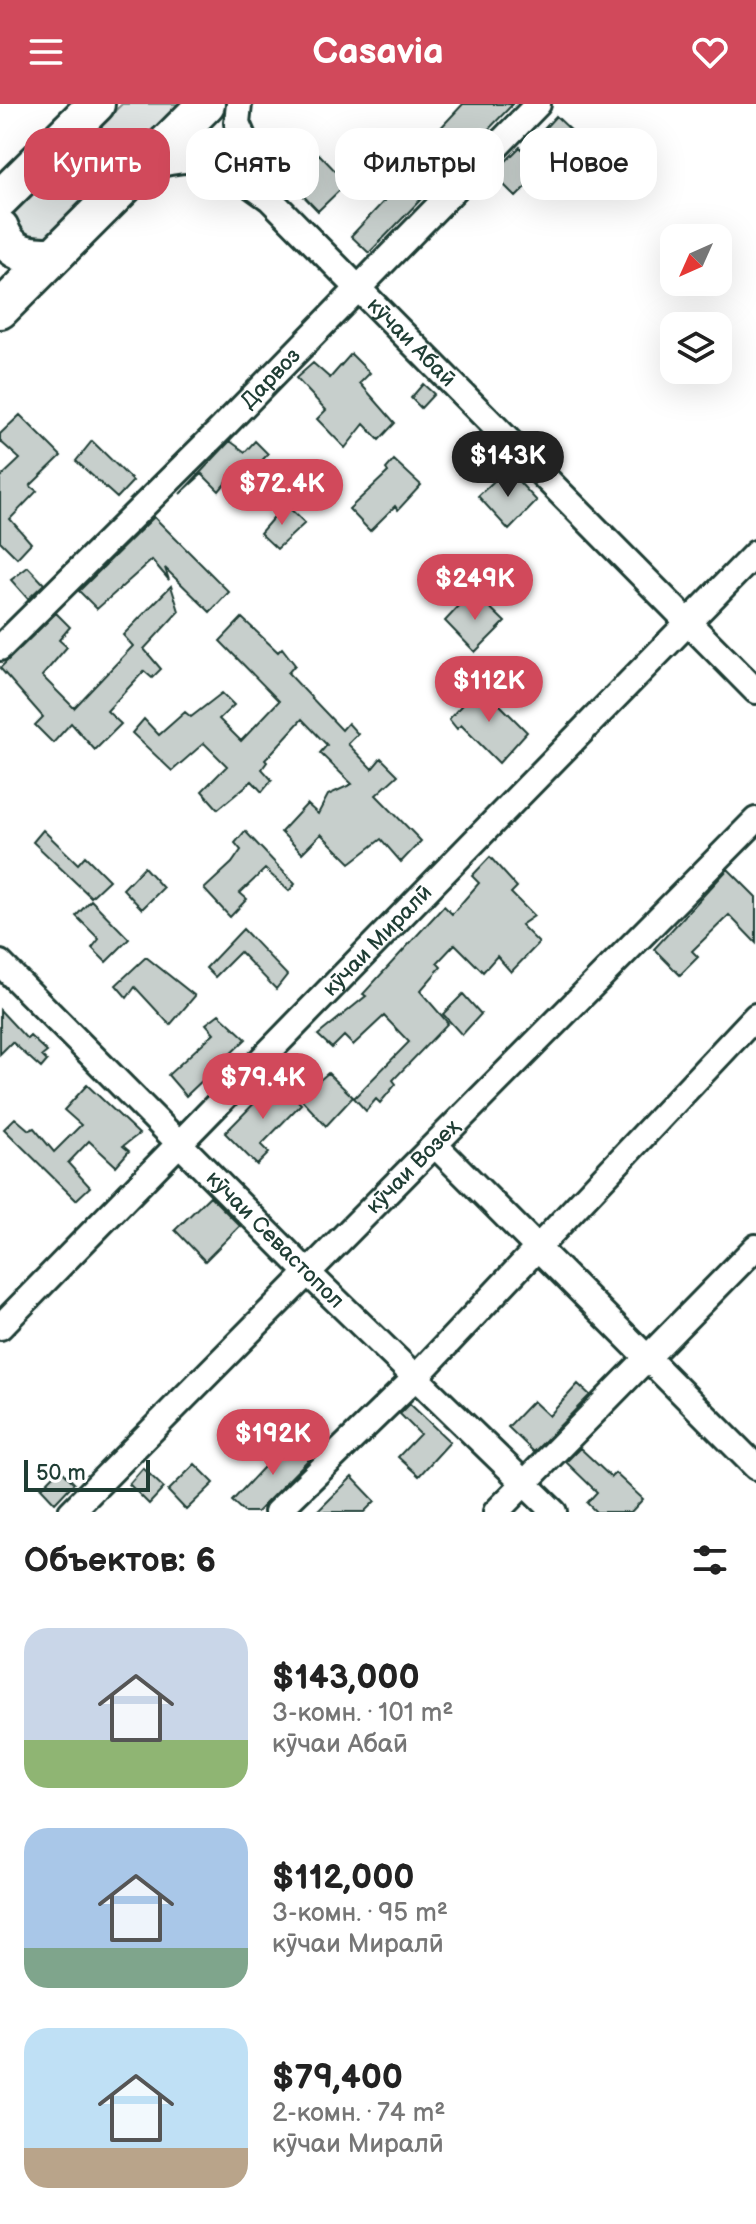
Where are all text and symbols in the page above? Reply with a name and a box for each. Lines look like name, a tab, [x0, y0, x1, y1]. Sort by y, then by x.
icon: menu	[24, 30, 68, 74]
icon: heart	[688, 30, 732, 74]
text: Casavia	[312, 31, 444, 74]
chip: Купить	[24, 128, 170, 200]
chip: Снять	[186, 128, 319, 200]
chip: Фильтры	[335, 128, 504, 200]
chip: Новое	[520, 128, 657, 200]
north arrow	[660, 224, 732, 296]
map controls	[660, 224, 732, 384]
street label: кӯчаи Абаӣ	[361, 292, 461, 393]
button: layers	[660, 312, 732, 384]
street label: Дарвоз	[235, 342, 306, 414]
pin: $143K	[452, 431, 564, 499]
text: $143K	[470, 441, 546, 472]
pin: $72.4K	[217, 459, 347, 527]
text: $72.4K	[239, 469, 325, 500]
pin: $249K	[419, 554, 531, 622]
text: $249K	[435, 564, 515, 595]
pin: $112K	[433, 656, 545, 724]
text: $112K	[453, 666, 525, 697]
street label: кӯчаи Миралӣ	[317, 879, 438, 1002]
pin: $79.4K	[198, 1053, 328, 1121]
text: $79.4K	[220, 1063, 306, 1094]
street label: кӯчаи Возеҳ	[360, 1113, 466, 1220]
street label: кӯчаи Севастопол	[200, 1165, 350, 1314]
pin: $192K	[217, 1409, 329, 1477]
text: $192K	[235, 1419, 311, 1450]
scale bar	[24, 1456, 150, 1492]
text: 50 m	[36, 1460, 86, 1487]
icon: filters	[688, 1538, 732, 1582]
text: Объектов: 6	[24, 1540, 216, 1581]
text: $143,000	[272, 1657, 420, 1698]
icon: home	[88, 1660, 184, 1756]
text: 3-комн. · 101 m²	[272, 1698, 454, 1729]
text: кӯчаи Абаӣ	[272, 1729, 408, 1760]
text: $112,000	[272, 1857, 415, 1898]
icon: home	[88, 1860, 184, 1956]
text: 3-комн. · 95 m²	[272, 1898, 448, 1929]
text: кӯчаи Миралӣ	[272, 1929, 444, 1960]
text: $79,400	[272, 2057, 403, 2098]
icon: home	[88, 2060, 184, 2156]
text: 2-комн. · 74 m²	[272, 2098, 445, 2129]
text: кӯчаи Миралӣ	[272, 2129, 444, 2160]

